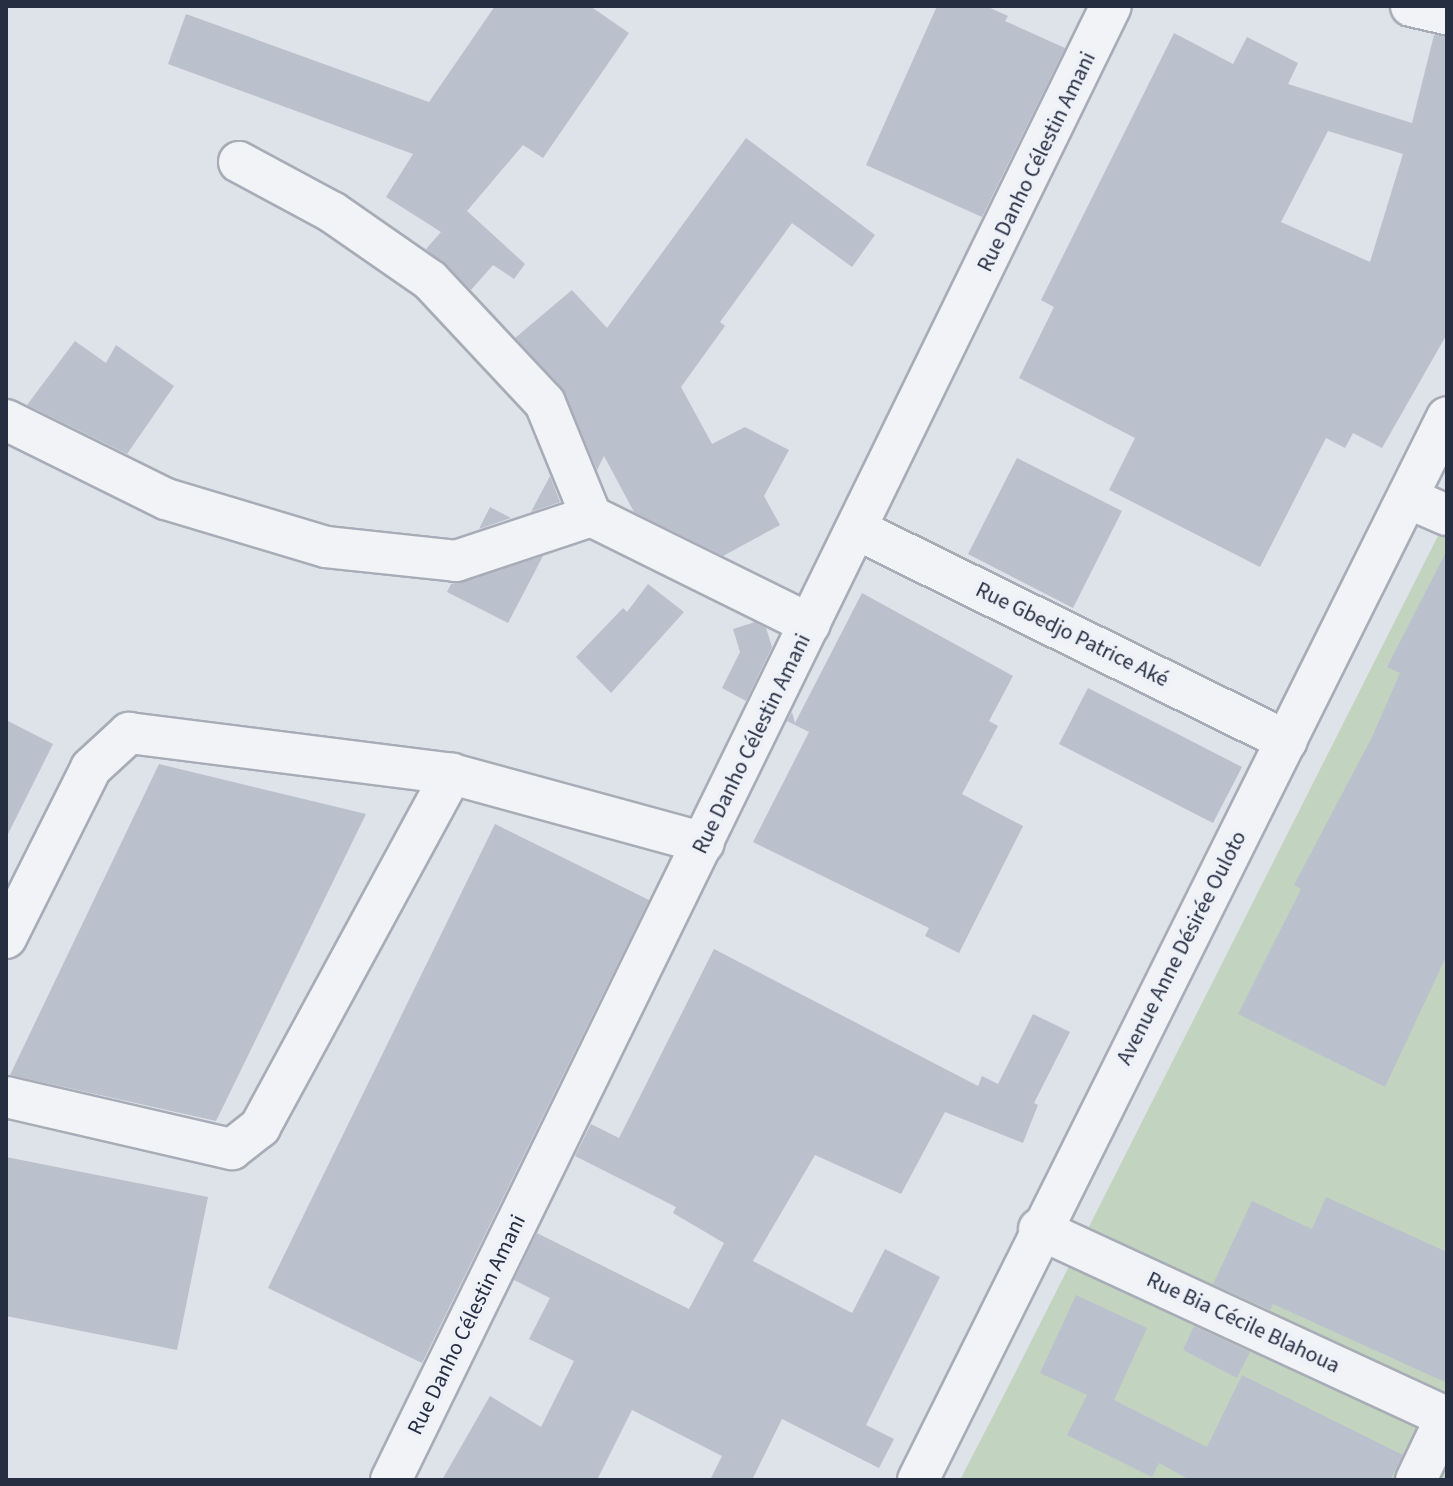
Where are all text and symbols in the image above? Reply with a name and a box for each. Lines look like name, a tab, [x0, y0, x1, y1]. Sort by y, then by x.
street label: Rue Danho Célestin Amani	[972, 48, 1102, 276]
street label: Rue Gbedjo Patrice Aké	[971, 577, 1173, 693]
street label: Rue Danho Célestin Amani	[687, 630, 817, 858]
street label: Avenue Anne Désirée Ouloto	[1111, 827, 1253, 1069]
street label: Rue Danho Célestin Amani	[402, 1211, 532, 1439]
street label: Rue Bia Cécile Blahoua	[1142, 1267, 1344, 1379]

